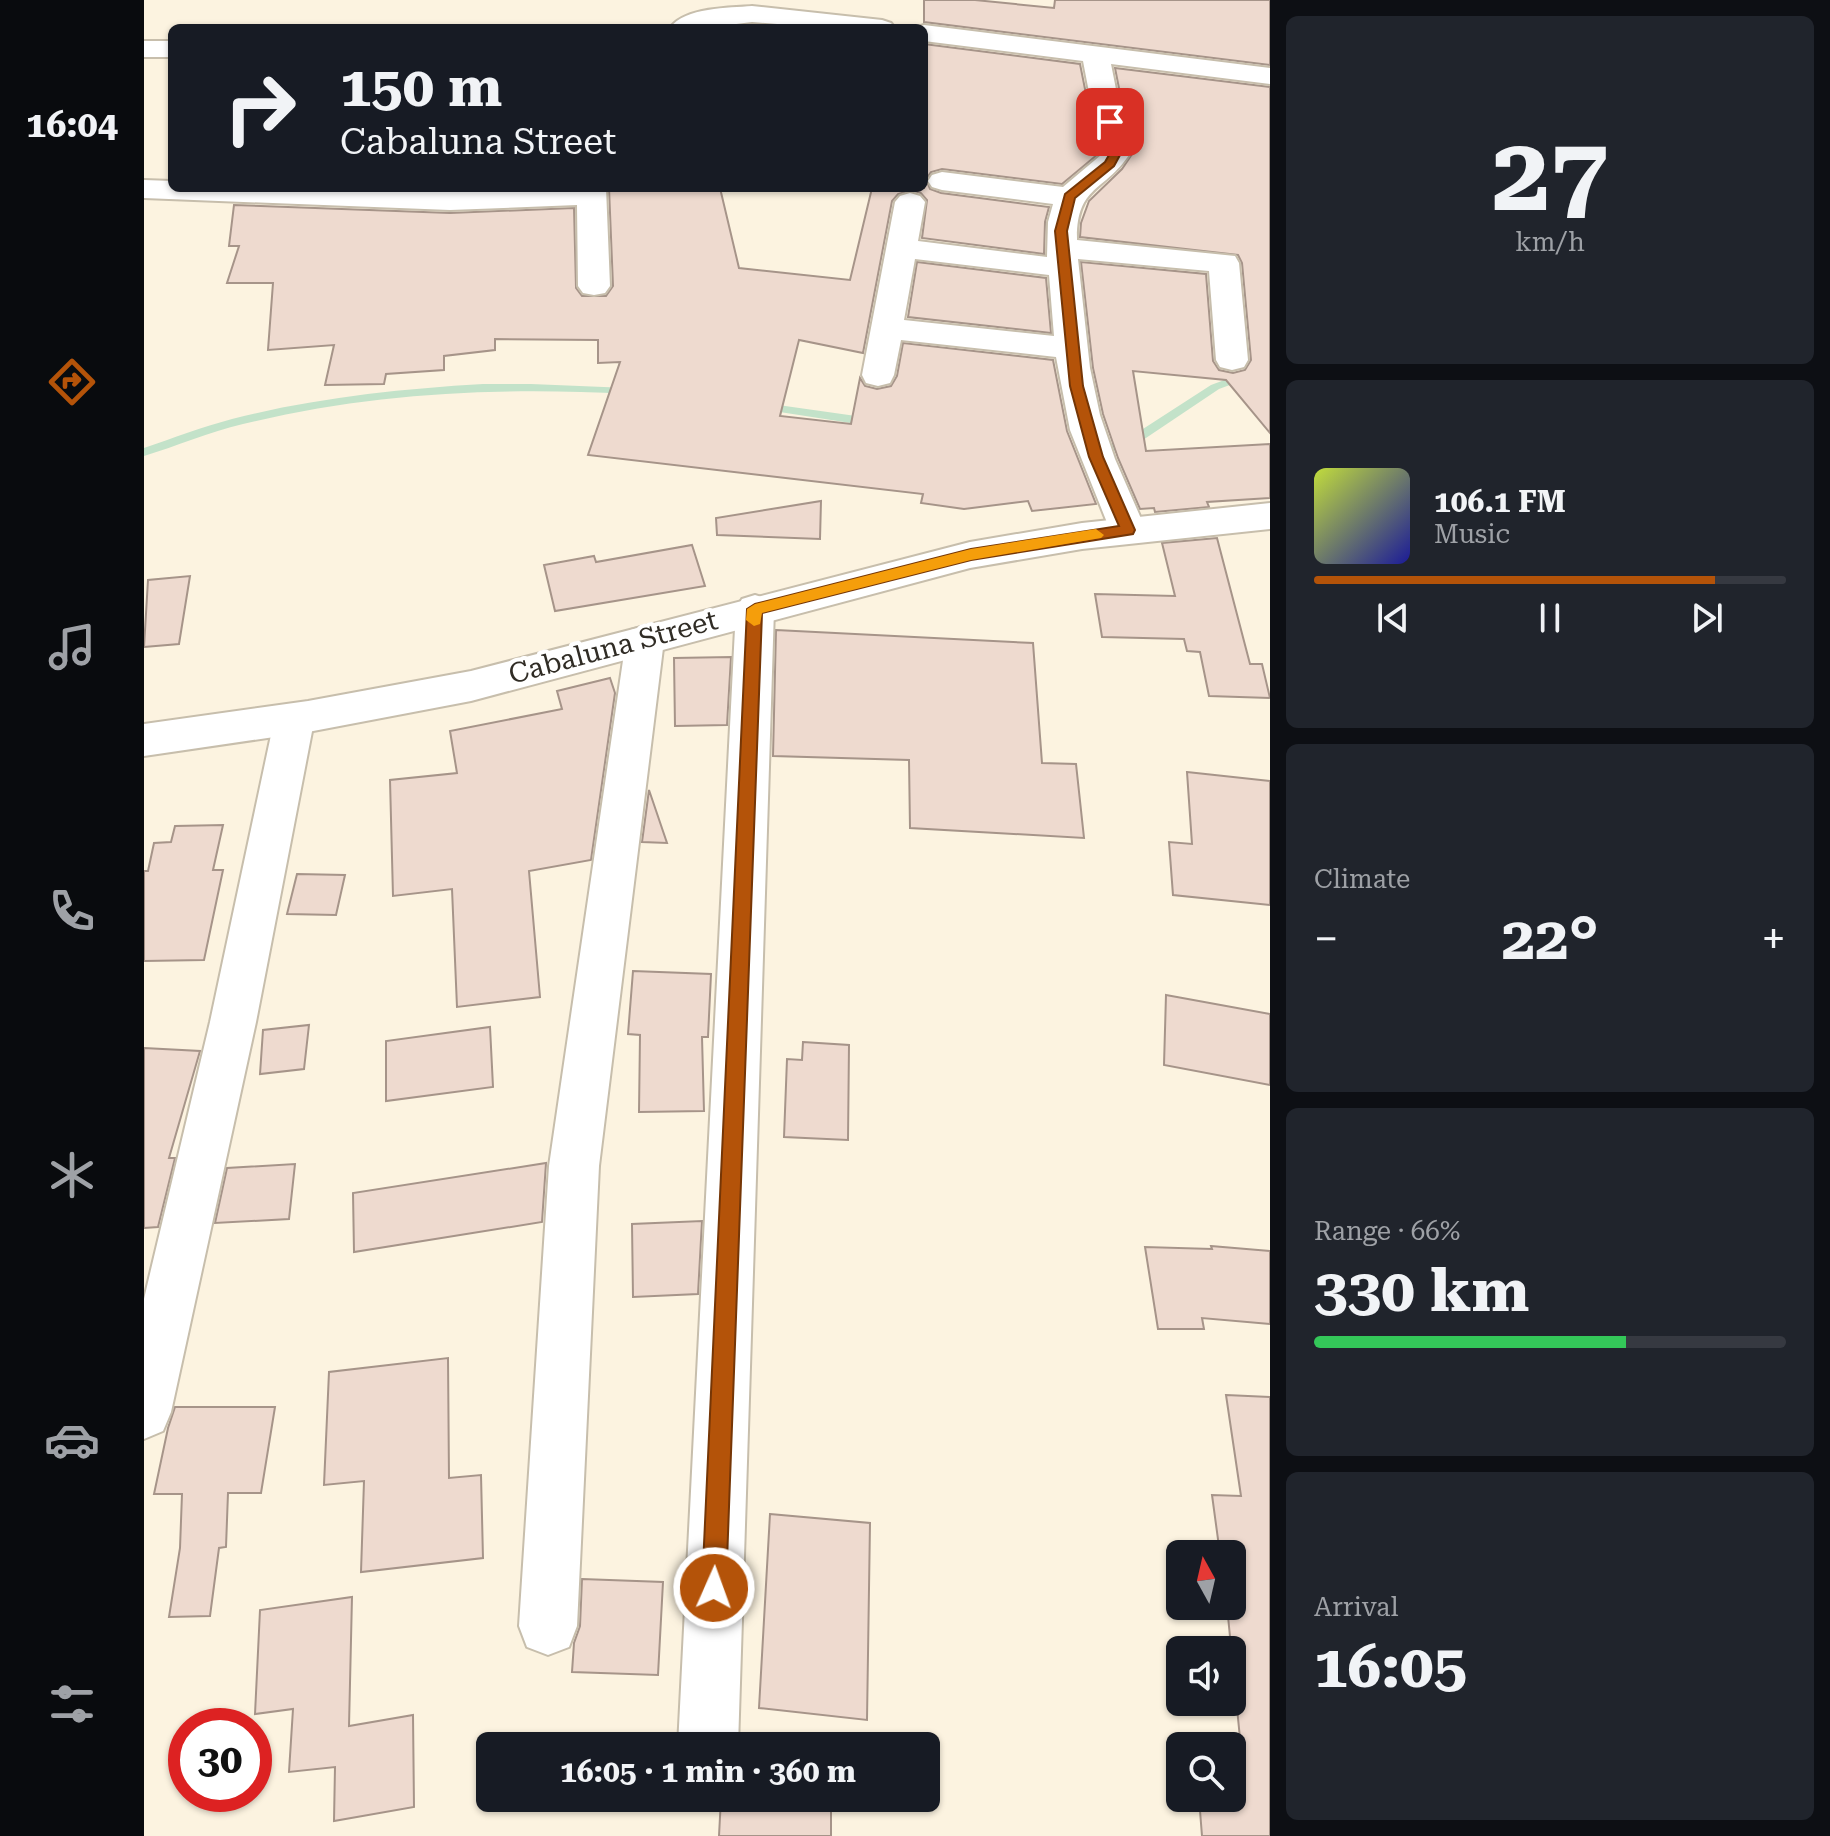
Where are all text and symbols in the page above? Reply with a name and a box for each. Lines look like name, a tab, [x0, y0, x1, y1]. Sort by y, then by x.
text: 150 m	[340, 54, 502, 120]
icon: right	[208, 56, 312, 160]
pin	[1076, 88, 1144, 156]
icon: arrive	[1088, 100, 1132, 144]
text: 16:04	[26, 104, 118, 146]
text: 27	[1492, 114, 1608, 235]
text: Cabaluna Street	[340, 121, 616, 163]
text: km/h	[1515, 227, 1585, 257]
icon: directions	[44, 354, 100, 410]
text: 106.1 FM	[1434, 484, 1566, 519]
text: Music	[1434, 519, 1510, 549]
icon: previous	[1371, 596, 1415, 640]
icon: pause	[1528, 596, 1572, 640]
icon: next	[1685, 596, 1729, 640]
street label: Cabaluna Street	[505, 603, 721, 691]
icon: music	[44, 619, 100, 675]
text: Climate	[1314, 864, 1410, 894]
icon: phone	[44, 883, 100, 939]
text: 22°	[1501, 903, 1599, 974]
text: −	[1314, 913, 1339, 965]
text: +	[1761, 913, 1786, 965]
icon: climate	[44, 1147, 100, 1203]
text: Range · 66%	[1314, 1216, 1460, 1246]
text: 330 km	[1314, 1255, 1529, 1326]
icon: car	[44, 1412, 100, 1468]
north arrow	[1166, 1540, 1246, 1620]
map controls	[1166, 1540, 1246, 1812]
position arrow	[672, 1546, 756, 1630]
text: Arrival	[1314, 1592, 1399, 1622]
text: 16:05	[1314, 1631, 1467, 1702]
button: sound	[1166, 1636, 1246, 1716]
icon: filters	[44, 1676, 100, 1732]
speed limit sign: 30	[168, 1708, 272, 1812]
button: search	[1166, 1732, 1246, 1812]
text: 16:05 · 1 min · 360 m	[560, 1754, 856, 1789]

